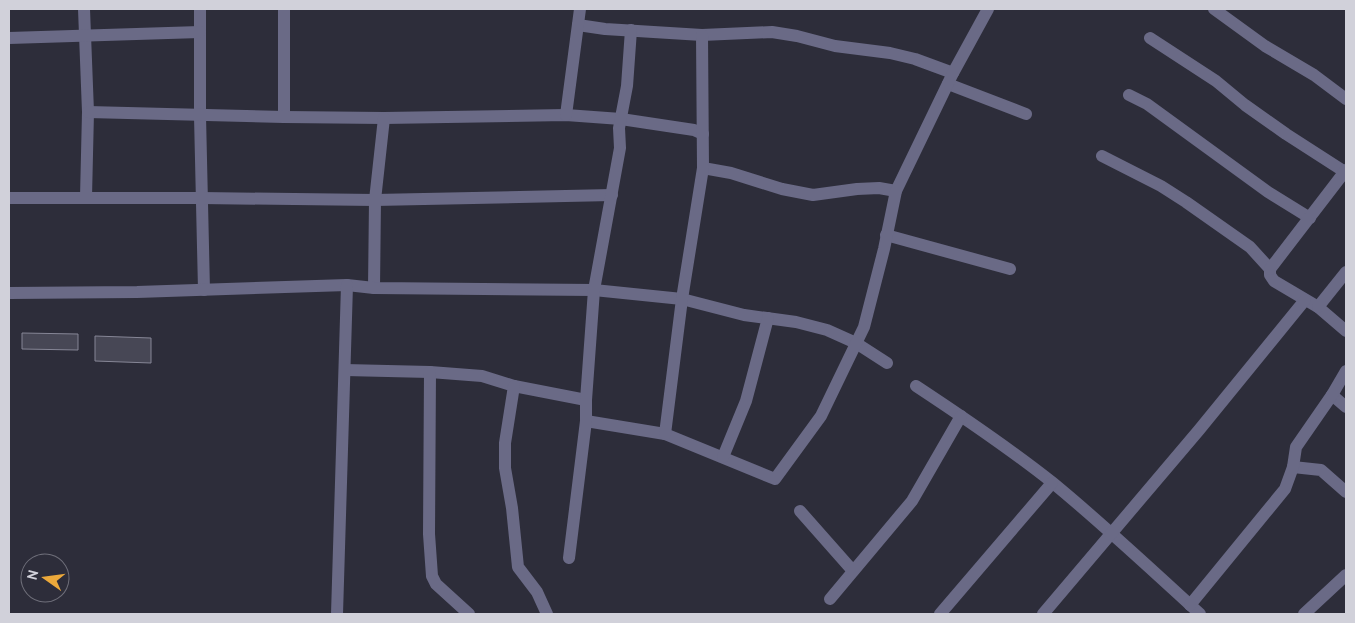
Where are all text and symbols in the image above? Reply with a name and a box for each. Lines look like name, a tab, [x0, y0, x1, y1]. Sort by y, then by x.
north arrow	[20, 553, 70, 603]
text: N	[23, 568, 42, 581]

